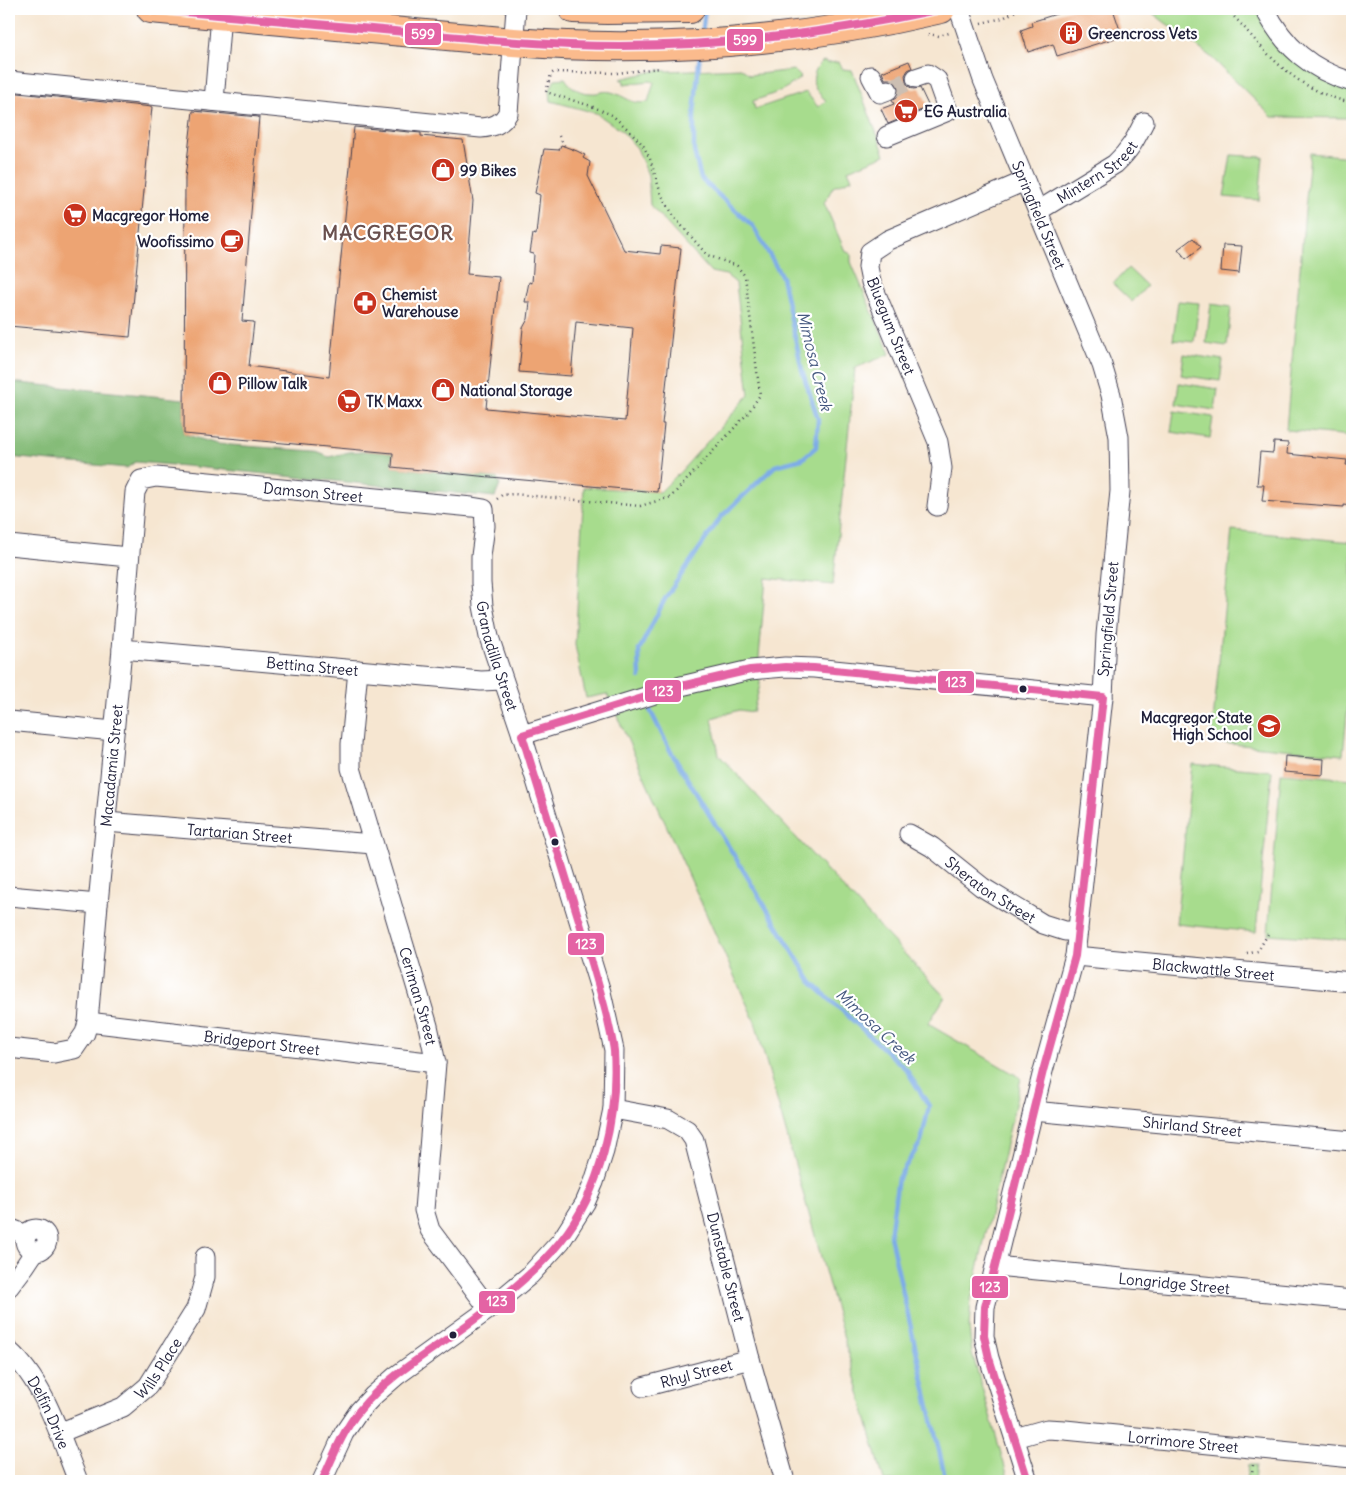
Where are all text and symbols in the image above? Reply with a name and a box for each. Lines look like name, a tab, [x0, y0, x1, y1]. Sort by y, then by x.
building icon: Greencross Vets	[1058, 20, 1084, 46]
line badge: 599	[404, 22, 442, 46]
place label: Greencross Vets	[1088, 24, 1198, 43]
text: 599	[411, 25, 435, 43]
line badge: 599	[726, 28, 764, 52]
text: 599	[733, 31, 757, 49]
supermarket icon: EG Australia	[893, 98, 919, 124]
place label: EG Australia	[924, 102, 1008, 121]
street label: Mintern Street	[1053, 137, 1141, 207]
shop icon: 99 Bikes	[430, 157, 456, 183]
street label: Springfield Street	[1008, 158, 1070, 272]
place label: 99 Bikes	[460, 161, 517, 180]
supermarket icon: Macgregor Home	[62, 202, 88, 228]
place label: Macgregor Home	[92, 206, 209, 226]
district label: MACGREGOR	[322, 220, 454, 245]
cafe icon: Woofissimo	[219, 228, 245, 254]
place label: Woofissimo	[137, 232, 215, 251]
street label: Bluegum Street	[863, 274, 919, 378]
place label: Chemist Warehouse	[382, 285, 458, 321]
pharmacy icon: Chemist Warehouse	[352, 290, 378, 316]
water label: Mimosa Creek	[793, 309, 837, 415]
shop icon: Pillow Talk	[207, 370, 233, 396]
place label: Pillow Talk	[238, 374, 308, 393]
shop icon: National Storage	[430, 377, 456, 403]
place label: National Storage	[460, 381, 572, 401]
supermarket icon: TK Maxx	[336, 388, 362, 414]
place label: TK Maxx	[366, 392, 423, 411]
street label: Damson Street	[262, 478, 364, 506]
street label: Springfield Street	[1094, 561, 1122, 677]
street label: Granadilla Street	[473, 599, 523, 713]
street label: Bettina Street	[265, 652, 359, 680]
line badge: 123	[937, 670, 975, 694]
text: 123	[945, 673, 967, 691]
line badge: 123	[644, 679, 682, 703]
text: 123	[652, 682, 674, 700]
unlabelled marker	[1018, 684, 1028, 694]
street label: Macadamia Street	[96, 704, 126, 828]
place label: Macgregor State High School	[1141, 708, 1252, 745]
school or university icon: Macgregor State High School	[1256, 713, 1282, 739]
street label: Tartarian Street	[186, 819, 293, 847]
unlabelled marker	[550, 837, 560, 847]
street label: Sheraton Street	[942, 852, 1039, 927]
line badge: 123	[567, 932, 605, 956]
text: 123	[575, 935, 597, 953]
street label: Ceriman Street	[395, 945, 441, 1047]
street label: Blackwattle Street	[1151, 954, 1275, 984]
water label: Mimosa Creek	[832, 984, 921, 1069]
street label: Bridgeport Street	[203, 1026, 321, 1059]
street label: Shirland Street	[1142, 1112, 1243, 1140]
street label: Dunstable Street	[703, 1210, 750, 1323]
street label: Longridge Street	[1118, 1268, 1231, 1298]
line badge: 123	[971, 1275, 1009, 1299]
text: 123	[979, 1278, 1001, 1296]
line badge: 123	[478, 1290, 516, 1314]
text: 123	[486, 1292, 508, 1310]
unlabelled marker	[448, 1330, 458, 1340]
street label: Wills Place	[130, 1334, 185, 1403]
street label: Rhyl Street	[658, 1355, 734, 1392]
street label: Delfin Drive	[24, 1372, 74, 1451]
street label: Lorrimore Street	[1127, 1427, 1239, 1456]

